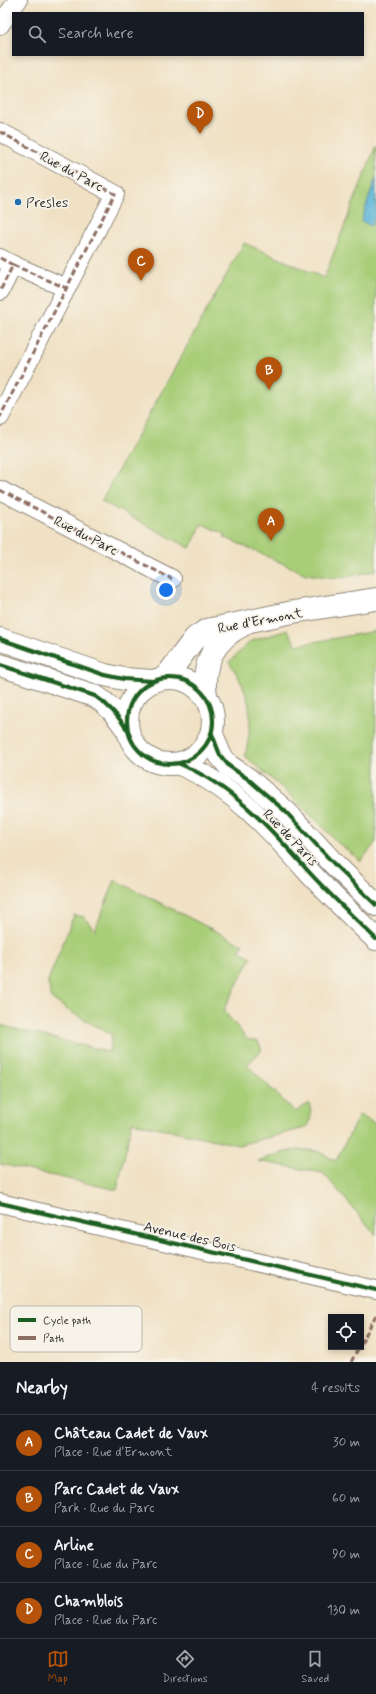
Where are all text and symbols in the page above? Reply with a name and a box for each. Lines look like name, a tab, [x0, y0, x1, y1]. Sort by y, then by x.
search box	[12, 12, 364, 56]
icon: search	[26, 23, 48, 45]
text: Search here	[58, 24, 134, 44]
pin: D	[187, 101, 213, 134]
street label: Rue du Parc	[37, 148, 107, 196]
place label: Presles	[26, 194, 68, 212]
marker: Presles	[13, 197, 23, 207]
pin: C	[128, 248, 154, 281]
pin: B	[256, 357, 282, 390]
pin: A	[258, 508, 284, 541]
street label: Rue du Parc	[50, 512, 121, 560]
your location	[156, 580, 176, 600]
street label: Rue d'Ermont	[216, 604, 305, 638]
street label: Rue de Paris	[259, 805, 322, 870]
street label: Avenue des Bois	[142, 1218, 238, 1256]
legend	[10, 1306, 142, 1352]
text: Cycle path	[43, 1314, 91, 1328]
map controls	[328, 1314, 364, 1350]
button: locate	[328, 1314, 364, 1350]
text: Path	[43, 1332, 64, 1346]
text: Nearby	[16, 1377, 68, 1399]
text: 4 results	[311, 1380, 360, 1397]
text: Château Cadet de Vaux	[54, 1424, 208, 1444]
text: A	[25, 1434, 33, 1451]
text: 30 m	[333, 1434, 360, 1451]
text: Place · Rue d'Ermont	[54, 1444, 172, 1461]
text: Parc Cadet de Vaux	[54, 1480, 179, 1500]
text: B	[25, 1490, 33, 1507]
text: 60 m	[332, 1490, 360, 1507]
text: Park · Rue du Parc	[54, 1500, 155, 1517]
text: Arline	[54, 1536, 94, 1556]
text: C	[24, 1546, 34, 1563]
text: 90 m	[332, 1546, 360, 1563]
text: Place · Rue du Parc	[54, 1556, 157, 1573]
text: Chamblois	[54, 1592, 123, 1612]
text: D	[25, 1602, 33, 1619]
text: 130 m	[327, 1602, 360, 1619]
text: Place · Rue du Parc	[54, 1612, 157, 1629]
tab: Map	[47, 1648, 69, 1686]
tab: Directions	[162, 1648, 208, 1686]
tab: Saved	[301, 1648, 329, 1686]

